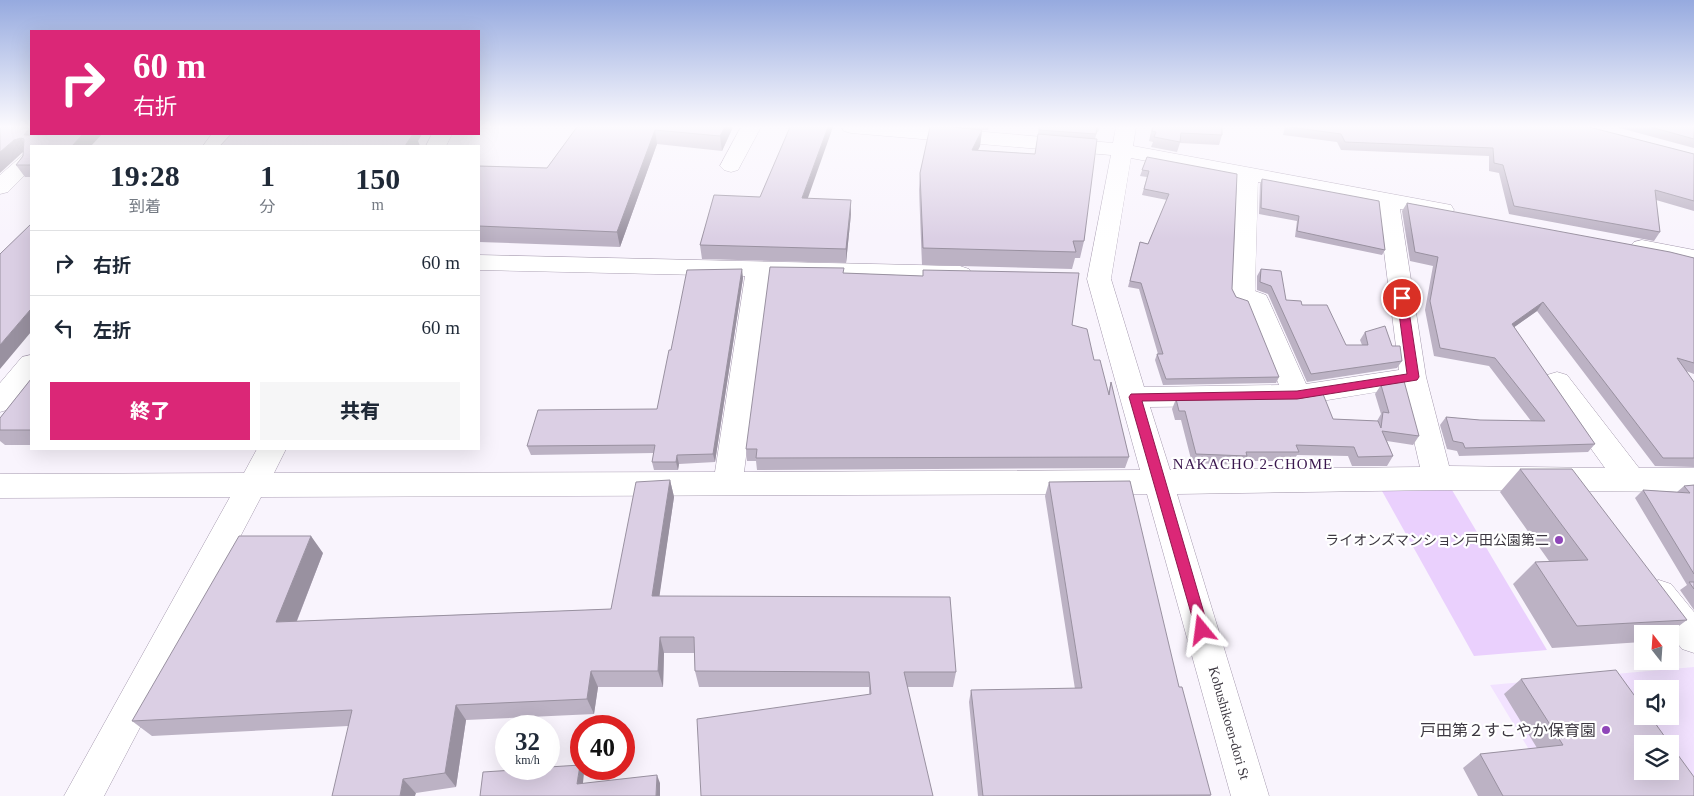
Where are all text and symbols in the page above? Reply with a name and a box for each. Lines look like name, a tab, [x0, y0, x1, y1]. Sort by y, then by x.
text: 60 m	[133, 47, 206, 86]
icon: right	[50, 50, 115, 115]
text: 右折	[133, 94, 177, 119]
text: 19:28	[110, 159, 180, 192]
text: 1	[260, 159, 275, 192]
text: 150	[355, 162, 400, 195]
text: m	[371, 196, 384, 213]
text: 到着	[129, 198, 161, 215]
text: 分	[259, 198, 275, 215]
icon: right	[50, 249, 78, 277]
text: 60 m	[421, 252, 460, 273]
text: 右折	[93, 255, 131, 276]
pin	[1381, 277, 1423, 319]
icon: arrive	[1388, 284, 1416, 312]
icon: left	[50, 314, 78, 342]
text: 60 m	[421, 317, 460, 338]
text: 左折	[93, 320, 131, 341]
button: 終了	[50, 382, 250, 440]
button: 共有	[260, 382, 460, 440]
district label: NAKACHO 2-CHOME	[1173, 456, 1333, 472]
place label: ライオンズマンション戸田公園第二	[1325, 532, 1549, 548]
marker: ライオンズマンション戸田公園第二	[1553, 534, 1565, 546]
position arrow	[1175, 603, 1227, 655]
north arrow	[1634, 625, 1679, 670]
map controls	[1634, 625, 1679, 780]
street label: Kobushikoen-dori St	[1206, 665, 1252, 781]
button: sound	[1634, 680, 1679, 725]
speed limit sign: 40	[570, 715, 635, 780]
place label: 戸田第２すこやか保育園	[1420, 722, 1596, 739]
marker: 戸田第２すこやか保育園	[1600, 724, 1612, 736]
text: 32	[515, 728, 540, 755]
button: layers	[1634, 735, 1679, 780]
text: km/h	[515, 753, 540, 767]

